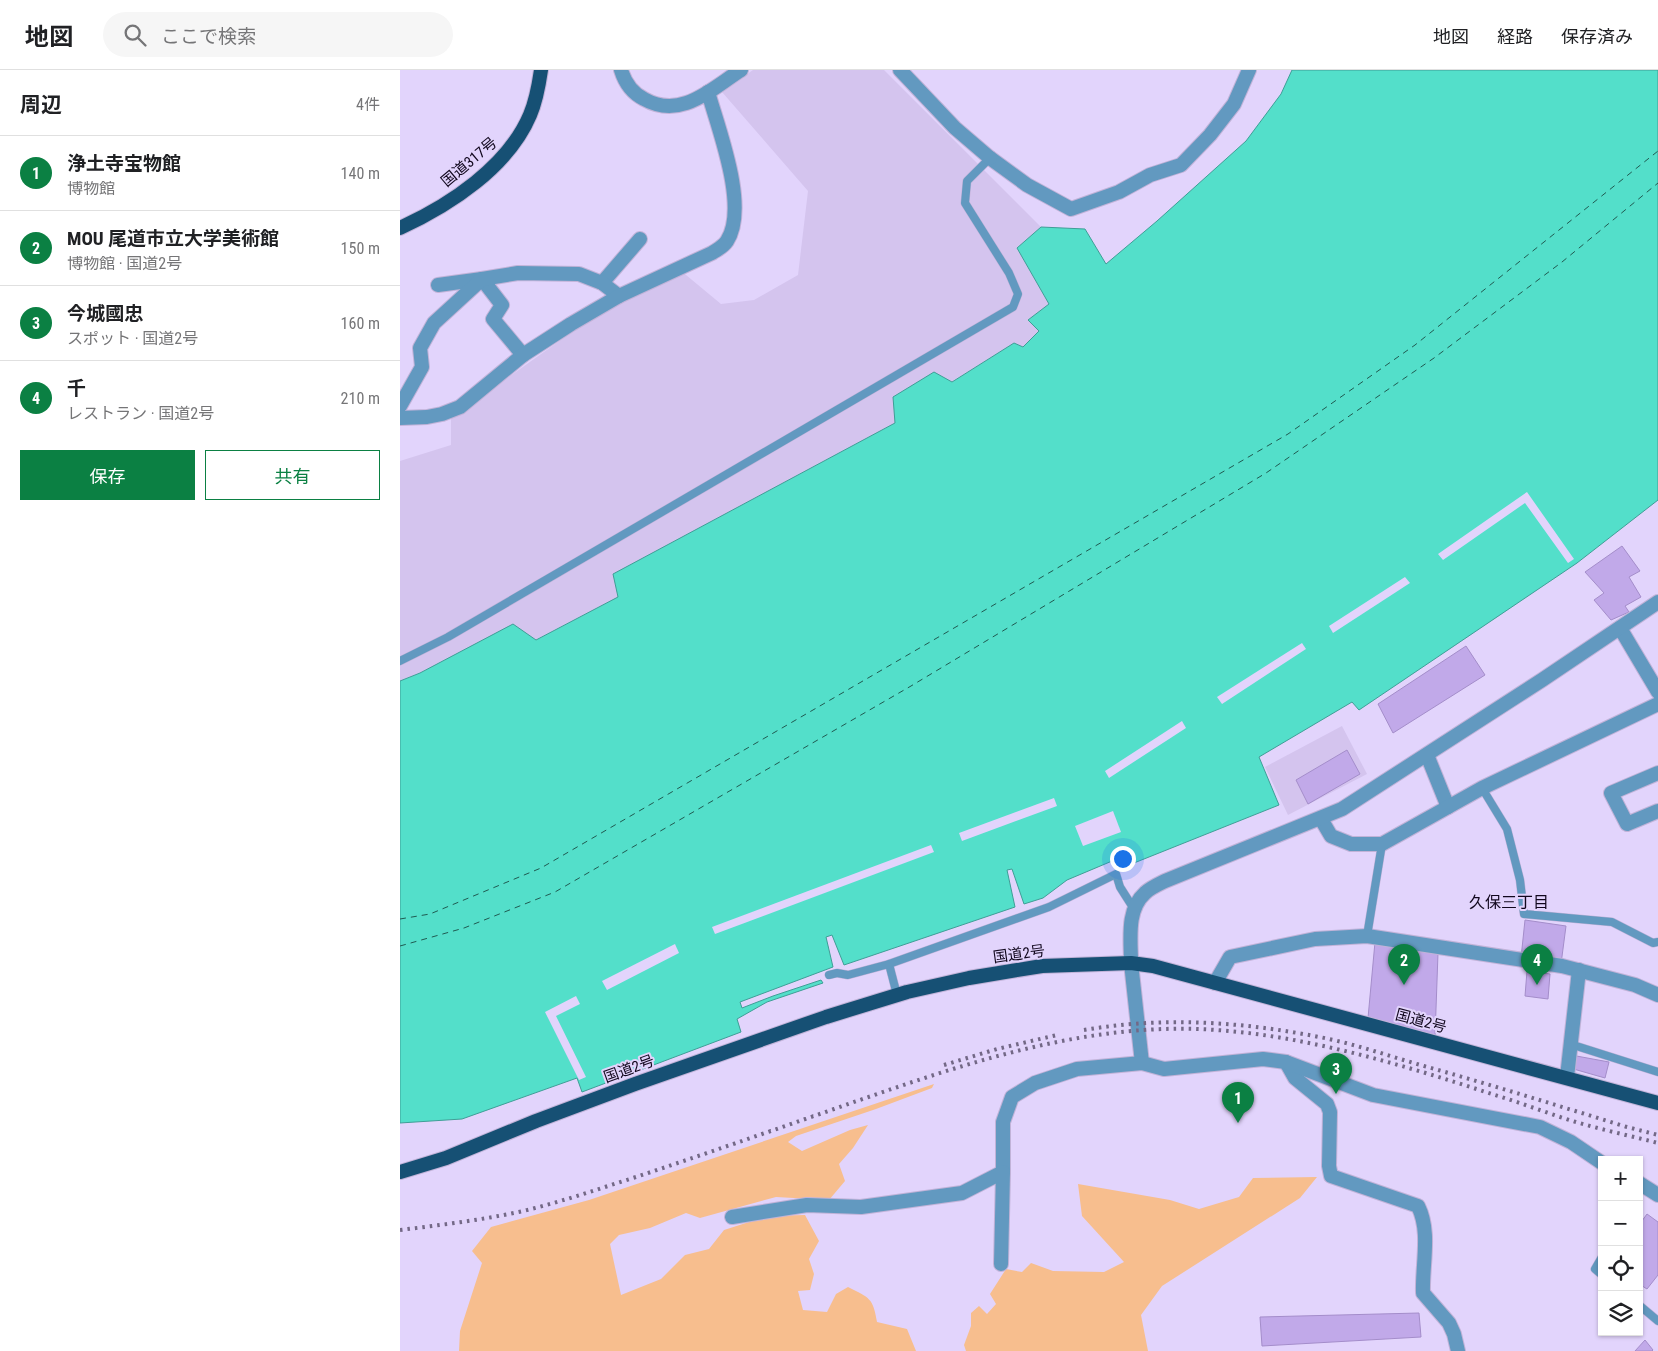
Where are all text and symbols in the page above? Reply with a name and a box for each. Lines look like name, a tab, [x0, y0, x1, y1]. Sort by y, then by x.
search box	[103, 12, 453, 57]
icon: search	[121, 21, 149, 49]
text: 地図	[25, 23, 73, 51]
text: ここで検索	[161, 25, 256, 48]
text: 地図	[1433, 26, 1469, 47]
text: 経路	[1497, 26, 1533, 47]
text: 保存済み	[1561, 26, 1633, 47]
text: 周辺	[20, 93, 62, 117]
text: 4件	[356, 95, 380, 114]
street label: 国道317号	[437, 134, 501, 190]
text: 浄土寺宝物館	[67, 152, 181, 175]
text: 1	[32, 164, 40, 183]
text: 140 m	[341, 164, 380, 183]
text: 博物館	[67, 179, 115, 198]
text: MOU 尾道市立大学美術館	[67, 227, 279, 250]
text: 2	[32, 239, 40, 258]
text: 150 m	[341, 239, 380, 258]
text: 博物館 · 国道2号	[67, 254, 182, 273]
text: 今城國忠	[67, 302, 143, 325]
text: 3	[32, 314, 40, 333]
text: 160 m	[341, 314, 380, 333]
text: スポット · 国道2号	[67, 329, 198, 348]
text: 千	[67, 377, 86, 400]
text: 4	[32, 389, 40, 408]
text: 210 m	[341, 389, 380, 408]
text: レストラン · 国道2号	[67, 404, 214, 423]
button: 保存	[20, 450, 195, 500]
button: 共有	[205, 450, 380, 500]
your location	[1110, 846, 1136, 872]
district label: 久保三丁目	[1469, 893, 1549, 912]
street label: 国道2号	[992, 941, 1046, 967]
pin: 2	[1388, 944, 1420, 985]
pin: 4	[1521, 944, 1553, 985]
street label: 国道2号	[1393, 1006, 1449, 1036]
street label: 国道2号	[601, 1052, 657, 1086]
pin: 3	[1320, 1053, 1352, 1094]
pin: 1	[1222, 1082, 1254, 1123]
map controls	[1598, 1156, 1643, 1336]
button: +	[1598, 1156, 1643, 1201]
button: −	[1598, 1201, 1643, 1246]
button: locate	[1598, 1246, 1643, 1291]
button: layers	[1598, 1291, 1643, 1336]

